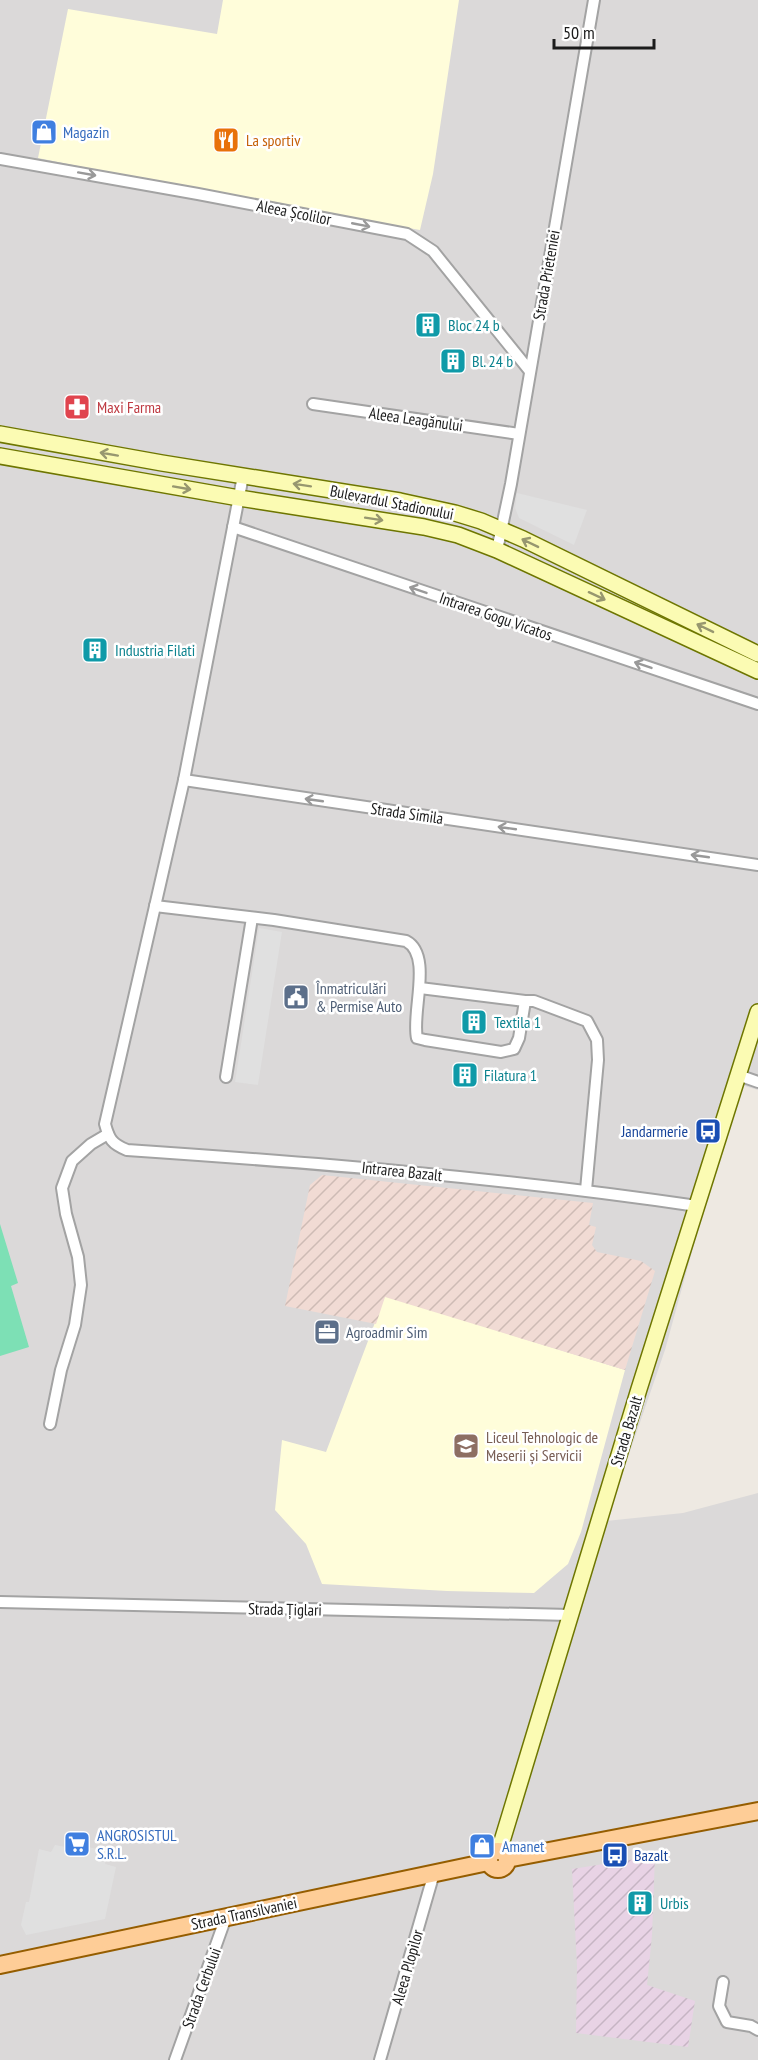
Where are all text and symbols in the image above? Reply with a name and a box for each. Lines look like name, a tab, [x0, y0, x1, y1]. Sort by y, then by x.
scale bar	[554, 12, 654, 50]
text: 50 m	[563, 21, 595, 44]
shop icon: Magazin	[29, 117, 59, 147]
place label: Magazin	[63, 122, 109, 142]
restaurant icon: La sportiv	[211, 125, 241, 155]
place label: La sportiv	[246, 130, 301, 150]
one-way arrow	[77, 169, 96, 180]
street label: Aleea Școlilor	[255, 195, 334, 229]
one-way arrow	[351, 220, 371, 231]
street label: Strada Prieteniei	[528, 228, 564, 322]
building icon: Bloc 24 b	[413, 310, 443, 340]
place label: Bloc 24 b	[448, 315, 500, 335]
building icon: Bl. 24 b	[438, 346, 468, 376]
place label: Bl. 24 b	[472, 351, 513, 371]
pharmacy icon: Maxi Farma	[62, 392, 92, 422]
place label: Maxi Farma	[97, 397, 161, 417]
street label: Aleea Leagănului	[368, 403, 464, 435]
one-way arrow	[100, 448, 120, 459]
one-way arrow	[292, 480, 312, 491]
street label: Bulevardul Stadionului	[328, 480, 456, 524]
one-way arrow	[171, 483, 191, 494]
one-way arrow	[364, 513, 384, 524]
one-way arrow	[522, 536, 540, 548]
one-way arrow	[409, 583, 428, 594]
street label: Intrarea Gogu Vicatos	[437, 587, 555, 645]
one-way arrow	[587, 591, 605, 603]
one-way arrow	[697, 622, 715, 634]
building icon: Industria Filati	[80, 635, 110, 665]
place label: Industria Filati	[115, 640, 195, 660]
one-way arrow	[634, 659, 653, 670]
one-way arrow	[305, 794, 325, 805]
street label: Strada Simila	[369, 798, 445, 828]
one-way arrow	[498, 822, 518, 833]
one-way arrow	[691, 851, 711, 862]
place label: Înmatriculări & Permise Auto	[315, 978, 402, 1016]
public building icon: Înmatriculări & Permise Auto	[281, 982, 311, 1012]
building icon: Textila 1	[459, 1007, 489, 1037]
place label: Textila 1	[494, 1012, 541, 1032]
building icon: Filatura 1	[450, 1060, 480, 1090]
place label: Filatura 1	[484, 1065, 537, 1085]
bus stop icon: Jandarmerie	[693, 1116, 723, 1146]
place label: Jandarmerie	[621, 1121, 688, 1141]
street label: Intrarea Bazalt	[361, 1157, 444, 1185]
office icon: Agroadmir Sim	[312, 1317, 342, 1347]
place label: Agroadmir Sim	[346, 1322, 427, 1342]
street label: Strada Bazalt	[606, 1393, 646, 1469]
place label: Liceul Tehnologic de Meserii și Servicii	[486, 1427, 598, 1465]
school or university icon: Liceul Tehnologic de Meserii și Servicii	[451, 1431, 481, 1461]
street label: Strada Țiglari	[248, 1598, 322, 1620]
place label: ANGROSISTUL S.R.L.	[97, 1825, 177, 1863]
supermarket icon: ANGROSISTUL S.R.L.	[62, 1829, 92, 1859]
shop icon: Amanet	[467, 1831, 497, 1861]
place label: Amanet	[502, 1836, 545, 1856]
bus stop icon: Bazalt	[600, 1840, 630, 1870]
place label: Bazalt	[634, 1845, 669, 1865]
building icon: Urbis	[625, 1888, 655, 1918]
street label: Strada Transilvaniei	[189, 1892, 299, 1934]
place label: Urbis	[660, 1893, 689, 1913]
street label: Aleea Plopilor	[387, 1926, 427, 2007]
street label: Strada Cerbului	[177, 1945, 225, 2031]

